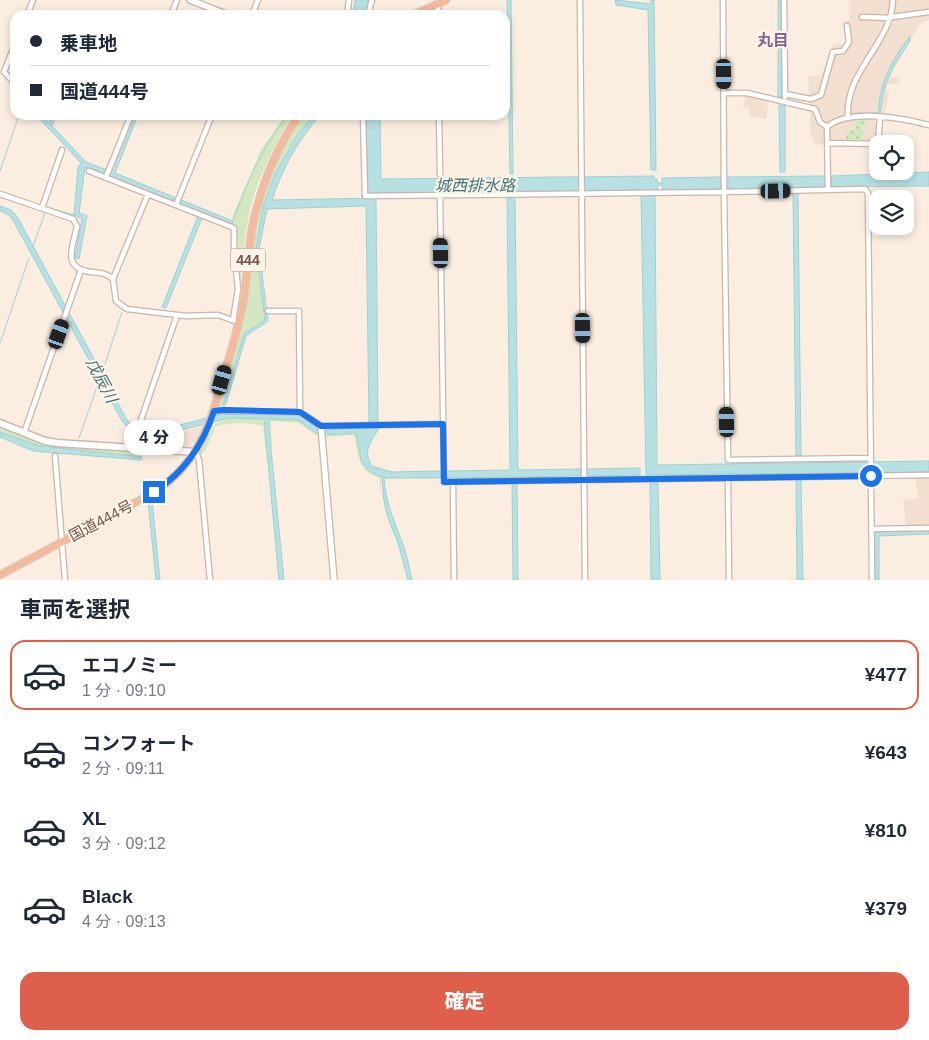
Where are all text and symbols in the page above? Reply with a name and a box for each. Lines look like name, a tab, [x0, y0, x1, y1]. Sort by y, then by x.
district label: 丸目	[757, 32, 789, 49]
text: 乗車地	[60, 33, 117, 54]
car	[716, 59, 731, 89]
text: 国道444号	[60, 81, 149, 102]
map controls	[869, 135, 914, 235]
button: locate	[869, 135, 914, 180]
water label: 城西排水路	[435, 177, 517, 194]
car	[760, 183, 791, 199]
button: layers	[869, 190, 914, 235]
car	[433, 238, 448, 268]
road number: 444	[230, 248, 266, 272]
car	[575, 313, 590, 343]
car	[47, 317, 70, 351]
water label: 戊辰川	[83, 355, 121, 407]
car	[210, 364, 233, 396]
car	[719, 407, 734, 437]
callout: 4 分	[124, 420, 184, 454]
text: 4 分	[139, 429, 169, 446]
route start	[860, 465, 882, 487]
route end	[143, 481, 165, 503]
street label: 国道444号	[66, 497, 136, 545]
text: 車両を選択	[20, 597, 130, 622]
icon: car	[22, 653, 67, 698]
text: エコノミー	[82, 655, 177, 676]
text: ¥477	[865, 664, 907, 685]
text: 1 分 · 09:10	[82, 682, 166, 699]
icon: car	[22, 731, 67, 776]
text: コンフォート	[82, 733, 195, 754]
text: ¥643	[865, 742, 907, 763]
text: 2 分 · 09:11	[82, 760, 164, 777]
text: XL	[82, 808, 106, 829]
icon: car	[22, 809, 67, 854]
text: ¥810	[865, 820, 907, 841]
text: 3 分 · 09:12	[82, 835, 166, 852]
text: Black	[82, 886, 133, 907]
icon: car	[22, 887, 67, 932]
text: ¥379	[865, 898, 907, 919]
text: 4 分 · 09:13	[82, 913, 166, 930]
button: 確定	[20, 972, 909, 1030]

